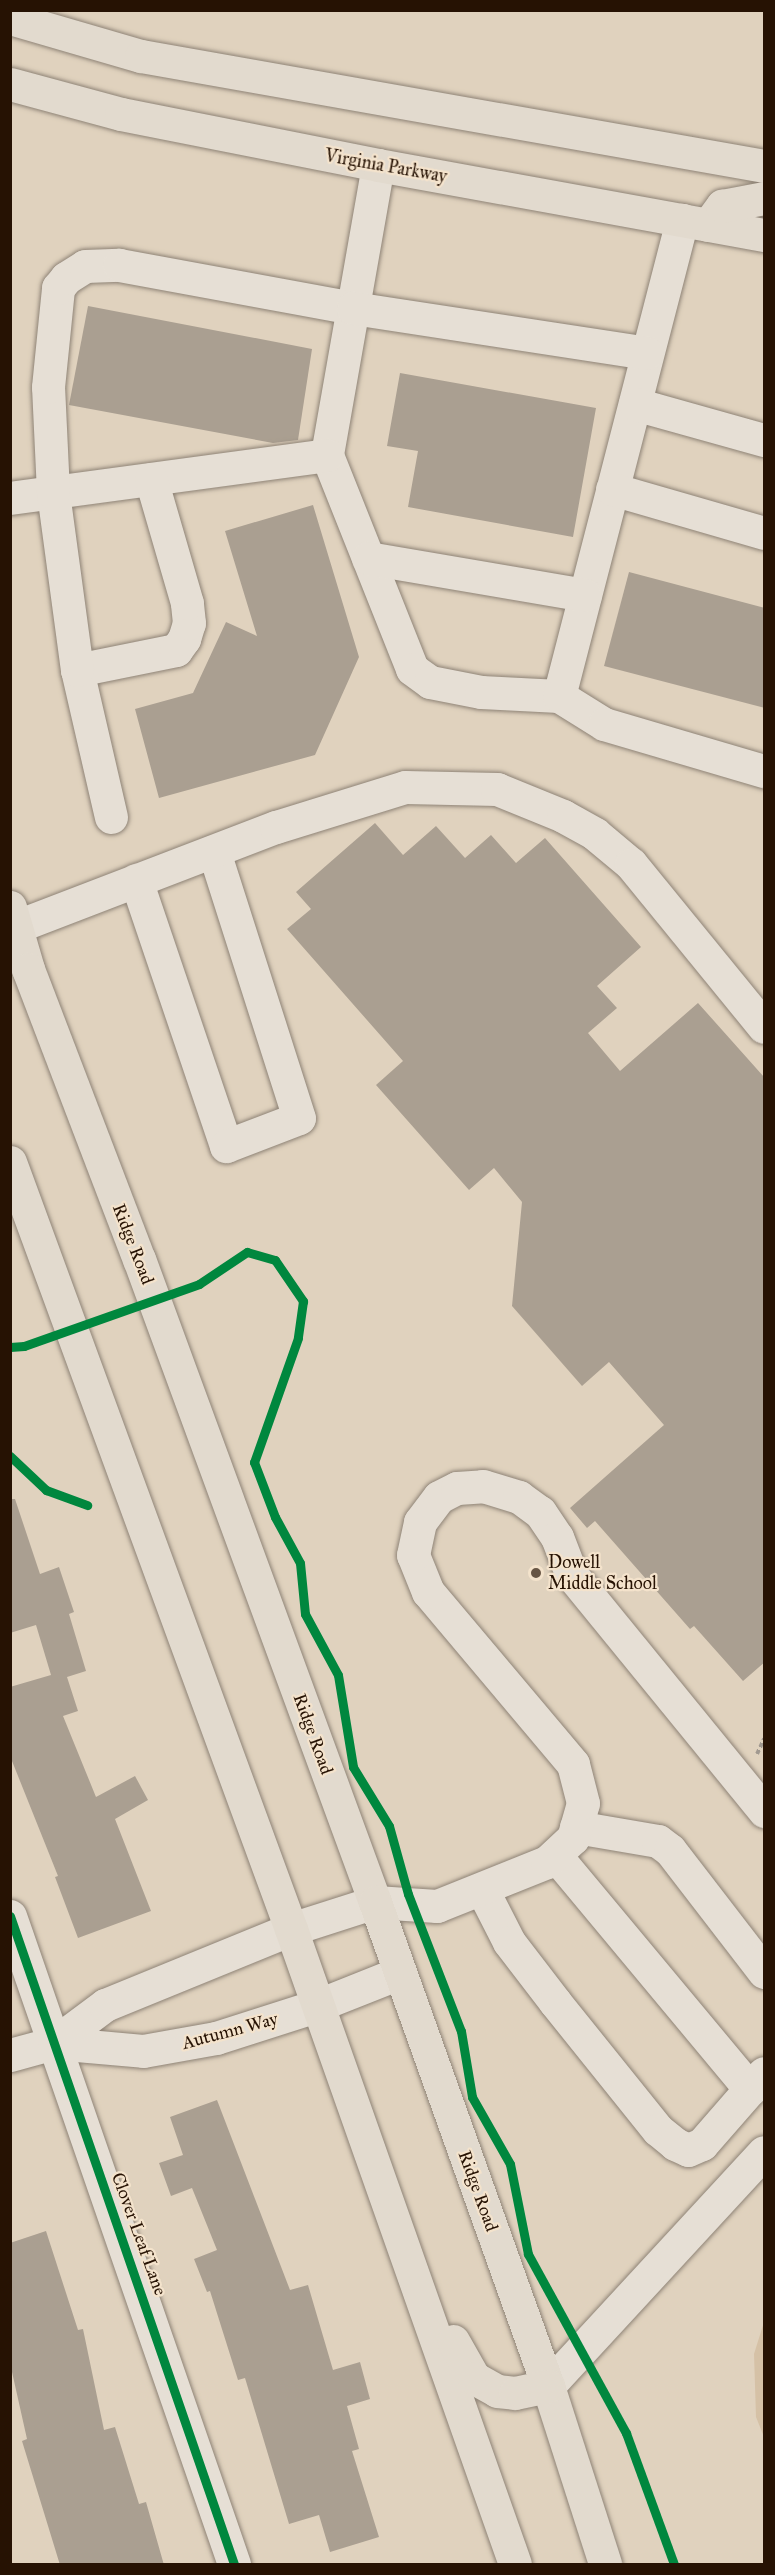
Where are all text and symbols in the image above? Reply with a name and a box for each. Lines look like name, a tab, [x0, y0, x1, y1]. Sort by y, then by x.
street label: Virginia Parkway	[323, 145, 449, 187]
street label: Ridge Road	[108, 1201, 158, 1287]
place label: Dowell Middle School	[548, 1552, 657, 1594]
marker: Dowell Middle School	[529, 1566, 543, 1580]
street label: Ridge Road	[288, 1691, 338, 1777]
street label: Autumn Way	[180, 2008, 280, 2054]
street label: Ridge Road	[453, 2148, 503, 2234]
street label: Clover Leaf Lane	[107, 2170, 171, 2298]

